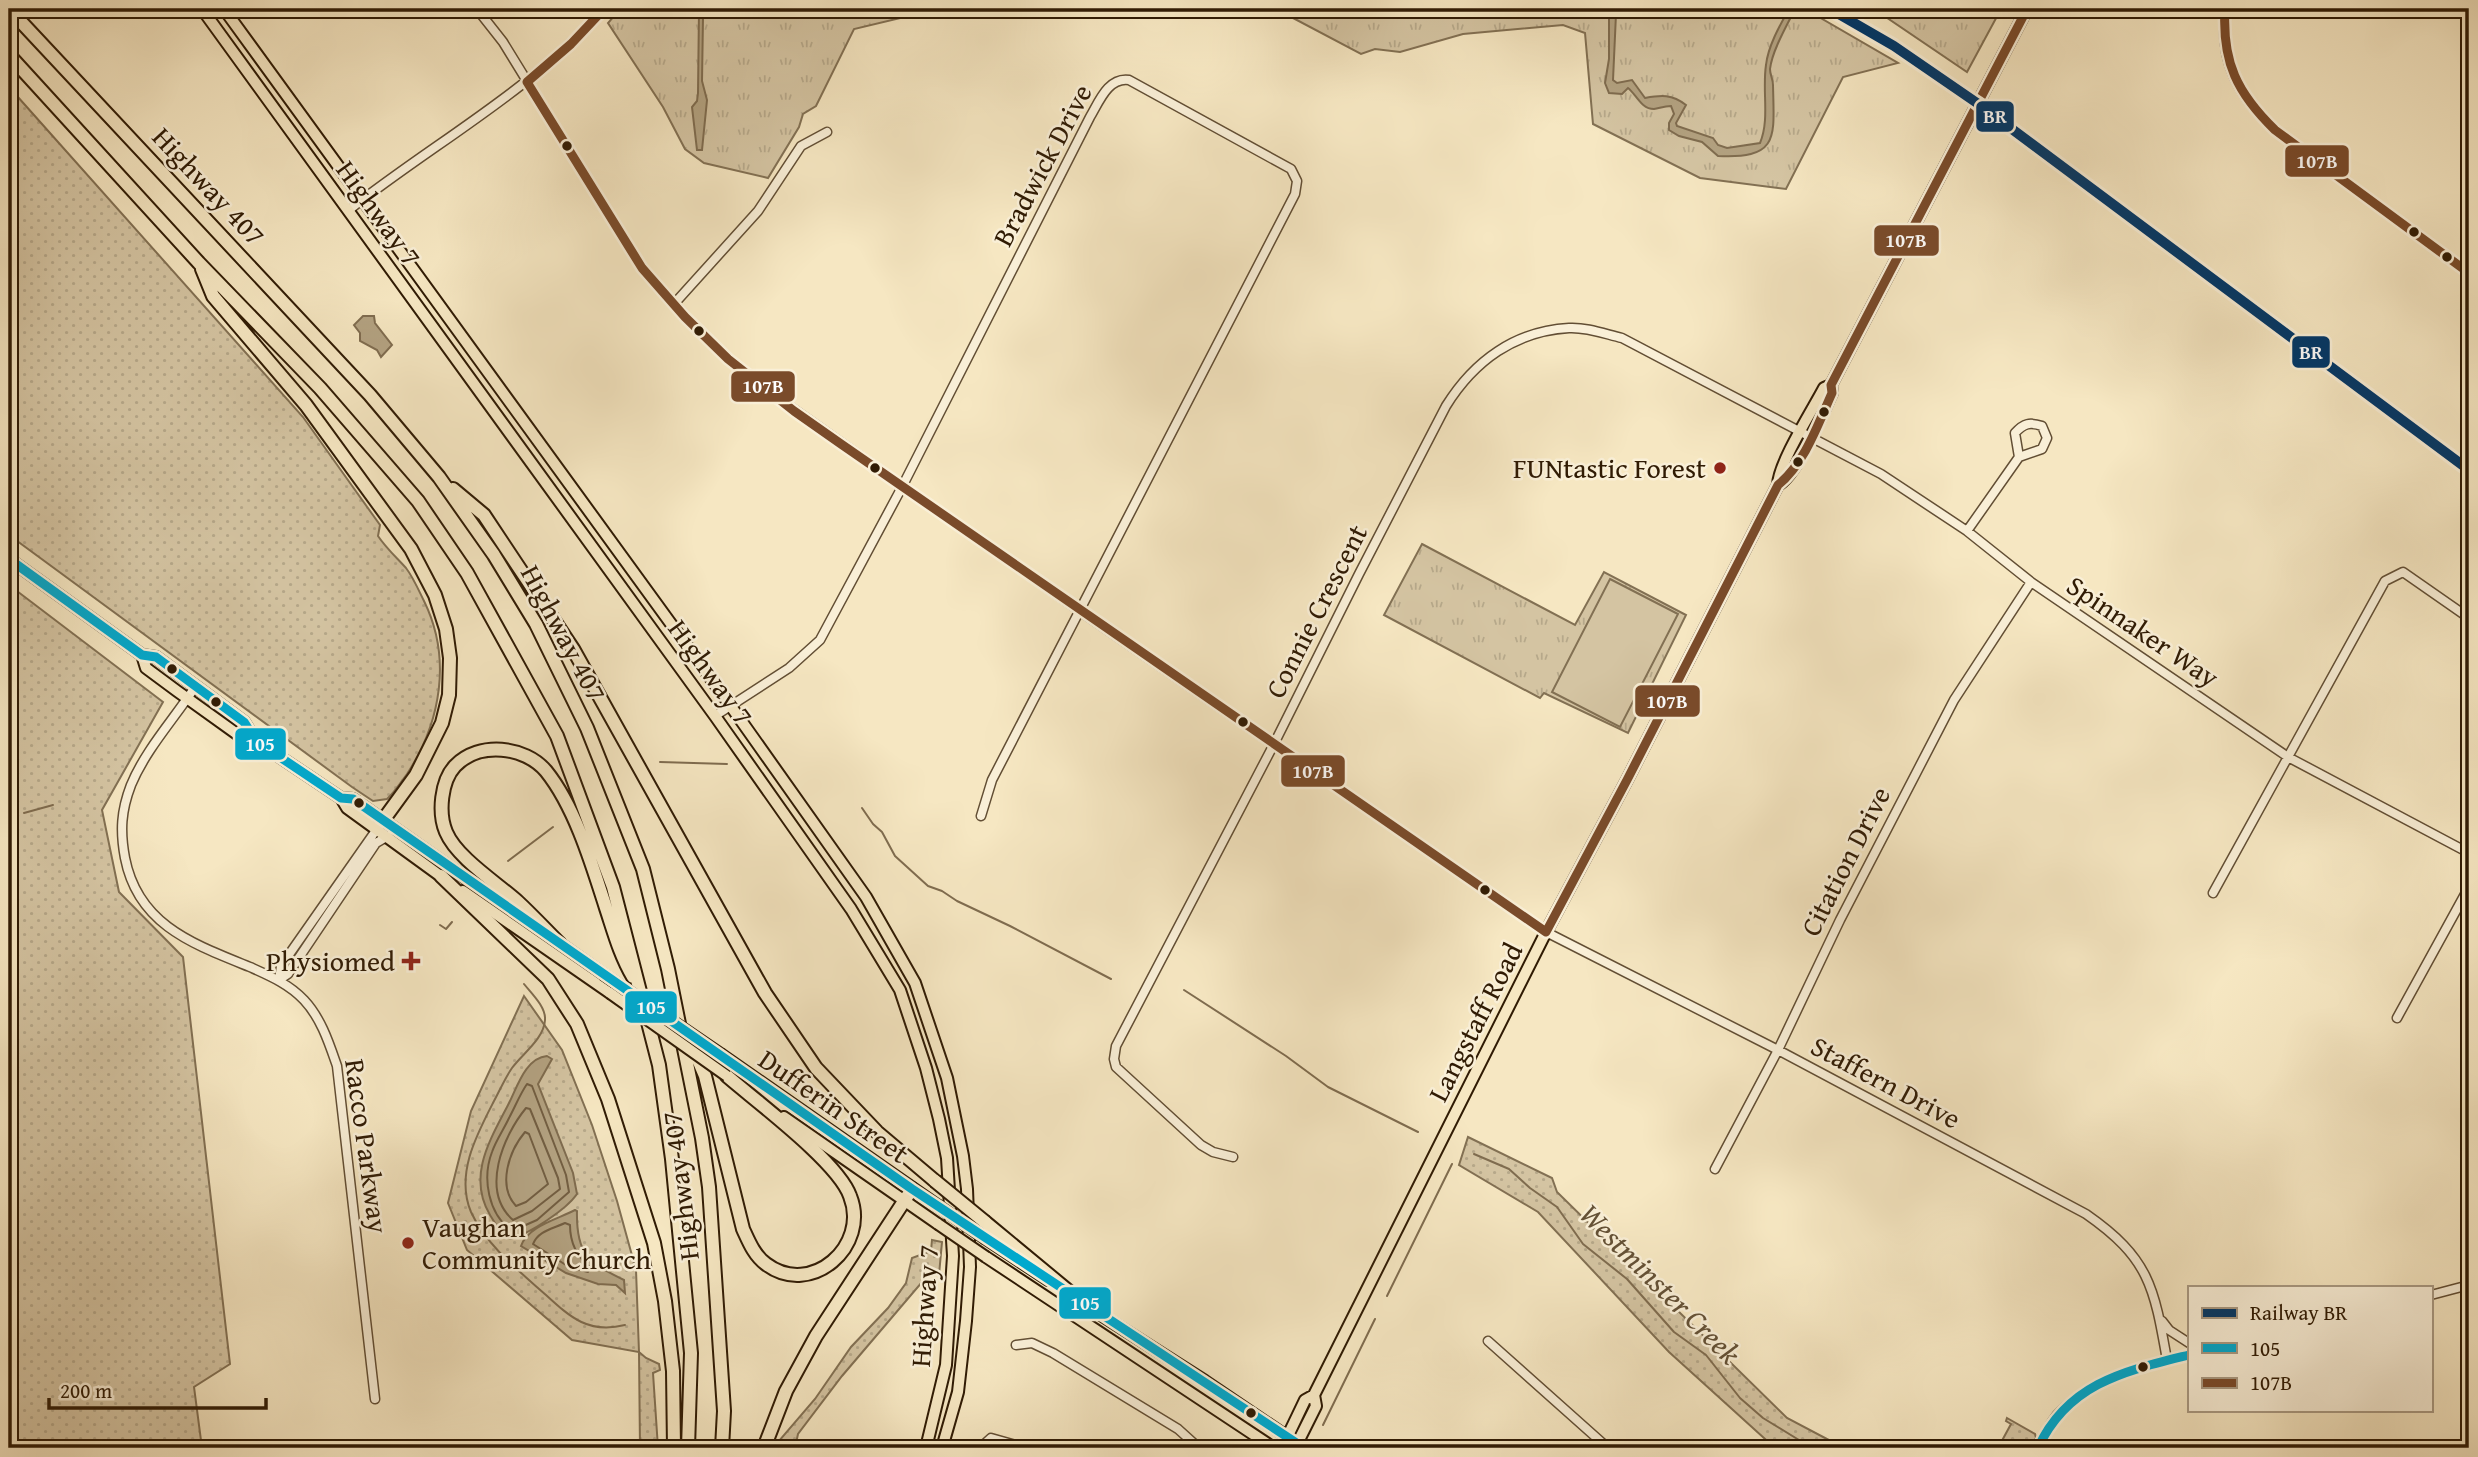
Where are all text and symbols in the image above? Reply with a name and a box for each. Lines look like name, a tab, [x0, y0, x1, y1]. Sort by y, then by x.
street label: Bradwick Drive	[982, 76, 1102, 253]
line badge: BR	[1975, 100, 2015, 133]
text: BR	[1983, 102, 2007, 130]
street label: Highway 407	[143, 117, 275, 254]
unlabelled marker	[560, 139, 574, 153]
line badge: 107B	[2284, 144, 2350, 178]
text: 107B	[2296, 147, 2338, 175]
street label: Highway 7	[327, 151, 432, 274]
line badge: 107B	[1873, 224, 1940, 257]
unlabelled marker	[2407, 225, 2421, 239]
text: 107B	[1885, 226, 1927, 254]
unlabelled marker	[2440, 250, 2454, 264]
unlabelled marker	[692, 324, 706, 338]
line badge: BR	[2291, 335, 2331, 369]
text: BR	[2299, 338, 2323, 366]
line badge: 107B	[730, 370, 796, 403]
text: 107B	[742, 372, 784, 400]
unlabelled marker	[1817, 405, 1831, 419]
place label: FUNtastic Forest	[1513, 447, 1706, 488]
unlabelled marker	[1791, 455, 1805, 469]
marker: FUNtastic Forest	[1712, 460, 1728, 476]
unlabelled marker	[868, 461, 882, 475]
street label: Connie Crescent	[1254, 517, 1377, 705]
street label: Highway 407	[511, 557, 618, 708]
street label: Spinnaker Way	[2059, 564, 2228, 697]
street label: Highway 7	[659, 610, 764, 733]
unlabelled marker	[165, 662, 179, 676]
line badge: 107B	[1634, 684, 1701, 718]
text: 107B	[1646, 687, 1688, 715]
unlabelled marker	[209, 695, 223, 709]
unlabelled marker	[1236, 715, 1250, 729]
line badge: 105	[234, 727, 287, 761]
text: 105	[245, 730, 275, 758]
line badge: 107B	[1280, 754, 1346, 788]
text: 107B	[1292, 757, 1334, 785]
street label: Citation Drive	[1789, 779, 1900, 943]
unlabelled marker	[352, 796, 366, 810]
unlabelled marker	[1478, 883, 1492, 897]
street label: Langstaff Road	[1417, 935, 1532, 1108]
place label: Physiomed	[266, 940, 395, 981]
marker: Physiomed	[401, 951, 421, 971]
line badge: 105	[624, 990, 678, 1024]
text: 105	[636, 993, 666, 1021]
street label: Staffern Drive	[1804, 1025, 1968, 1138]
street label: Dufferin Street	[751, 1039, 918, 1173]
street label: Racco Parkway	[335, 1056, 400, 1236]
street label: Highway 407	[650, 1109, 709, 1263]
water label: Westminster Creek	[1570, 1193, 1752, 1374]
place label: Vaughan Community Church	[422, 1206, 651, 1279]
marker: Vaughan Community Church	[400, 1235, 416, 1251]
street label: Highway 7	[899, 1243, 948, 1368]
line badge: 105	[1058, 1286, 1112, 1320]
legend	[2188, 1286, 2432, 1412]
text: 105	[1070, 1289, 1100, 1317]
text: Railway BR	[2250, 1297, 2348, 1328]
text: 105	[2250, 1333, 2280, 1364]
unlabelled marker	[2136, 1360, 2150, 1374]
scale bar	[49, 1366, 266, 1410]
text: 107B	[2250, 1367, 2292, 1398]
text: 200 m	[60, 1375, 112, 1406]
unlabelled marker	[1244, 1406, 1258, 1420]

